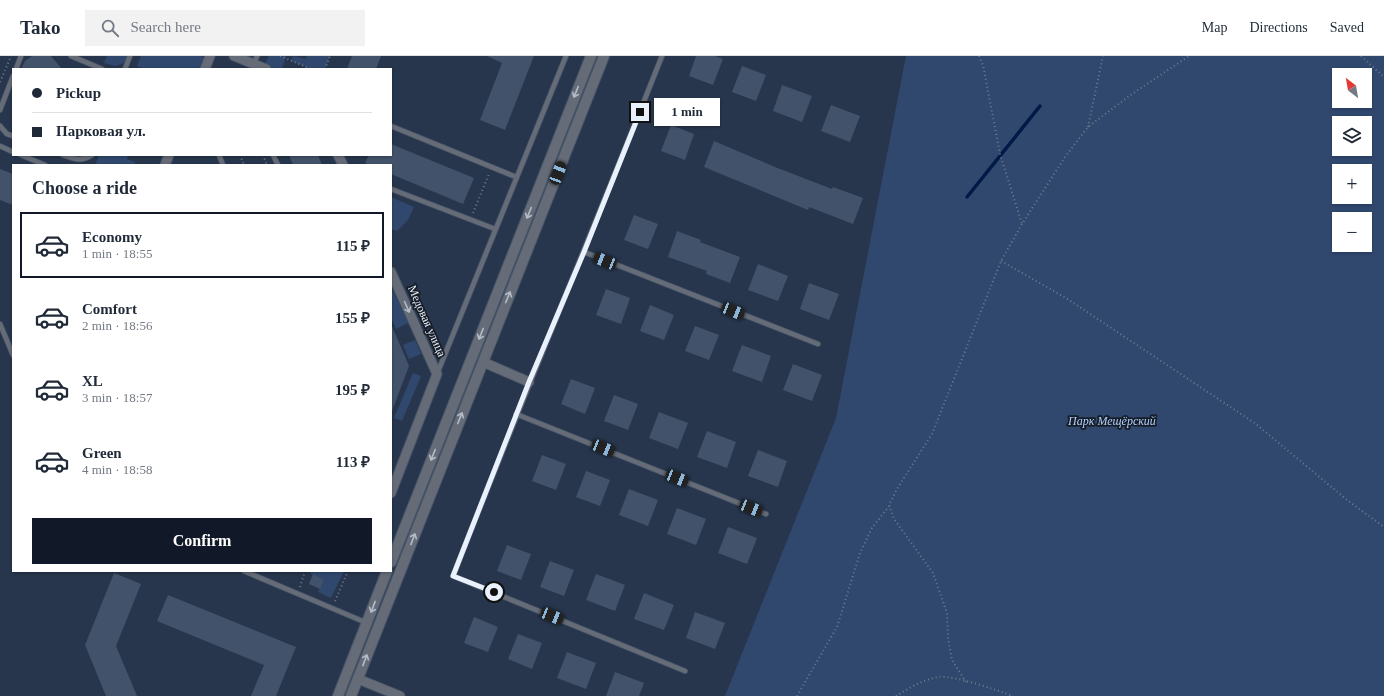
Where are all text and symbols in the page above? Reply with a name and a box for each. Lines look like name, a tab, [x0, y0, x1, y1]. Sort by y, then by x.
search box	[85, 10, 365, 46]
text: Tako	[20, 17, 61, 38]
icon: search	[99, 17, 121, 39]
text: Search here	[131, 19, 201, 35]
text: Map	[1202, 20, 1227, 35]
text: Directions	[1249, 20, 1308, 35]
text: Saved	[1330, 20, 1364, 35]
north arrow	[1332, 68, 1372, 108]
map controls	[1332, 68, 1372, 252]
text: Pickup	[56, 85, 101, 101]
one-way arrow	[572, 86, 580, 98]
callout: 1 min	[654, 98, 720, 126]
route end	[631, 103, 649, 121]
text: 1 min	[671, 104, 703, 119]
button: layers	[1332, 116, 1372, 156]
text: Парковая ул.	[56, 123, 146, 139]
car	[548, 160, 568, 186]
button: +	[1332, 164, 1372, 204]
text: Choose a ride	[32, 178, 137, 198]
one-way arrow	[524, 207, 532, 219]
button: −	[1332, 212, 1372, 252]
icon: car	[34, 227, 70, 263]
text: Economy	[82, 229, 142, 245]
text: 115 ₽	[336, 238, 370, 254]
text: 1 min · 18:55	[82, 246, 152, 261]
car	[592, 251, 618, 271]
street label: Медовая улица	[405, 283, 449, 360]
one-way arrow	[505, 291, 513, 303]
icon: car	[34, 299, 70, 335]
text: Comfort	[82, 301, 137, 317]
one-way arrow	[404, 301, 411, 313]
car	[720, 301, 746, 321]
text: 155 ₽	[335, 310, 370, 326]
text: 2 min · 18:56	[82, 318, 152, 333]
one-way arrow	[477, 328, 484, 340]
icon: car	[34, 371, 70, 407]
text: XL	[82, 373, 103, 389]
text: 195 ₽	[335, 382, 370, 398]
text: 3 min · 18:57	[82, 390, 152, 405]
one-way arrow	[457, 412, 464, 424]
park label: Парк Мещёрский	[1067, 414, 1156, 428]
car	[590, 438, 616, 458]
icon: car	[34, 443, 70, 479]
text: Green	[82, 445, 122, 461]
one-way arrow	[429, 449, 437, 461]
text: 113 ₽	[336, 454, 370, 470]
text: 4 min · 18:58	[82, 462, 152, 477]
car	[664, 468, 690, 488]
car	[738, 498, 764, 518]
button: Confirm	[32, 518, 372, 564]
one-way arrow	[409, 533, 417, 545]
route start	[485, 583, 503, 601]
one-way arrow	[369, 601, 377, 613]
car	[539, 606, 565, 626]
one-way arrow	[362, 654, 370, 666]

